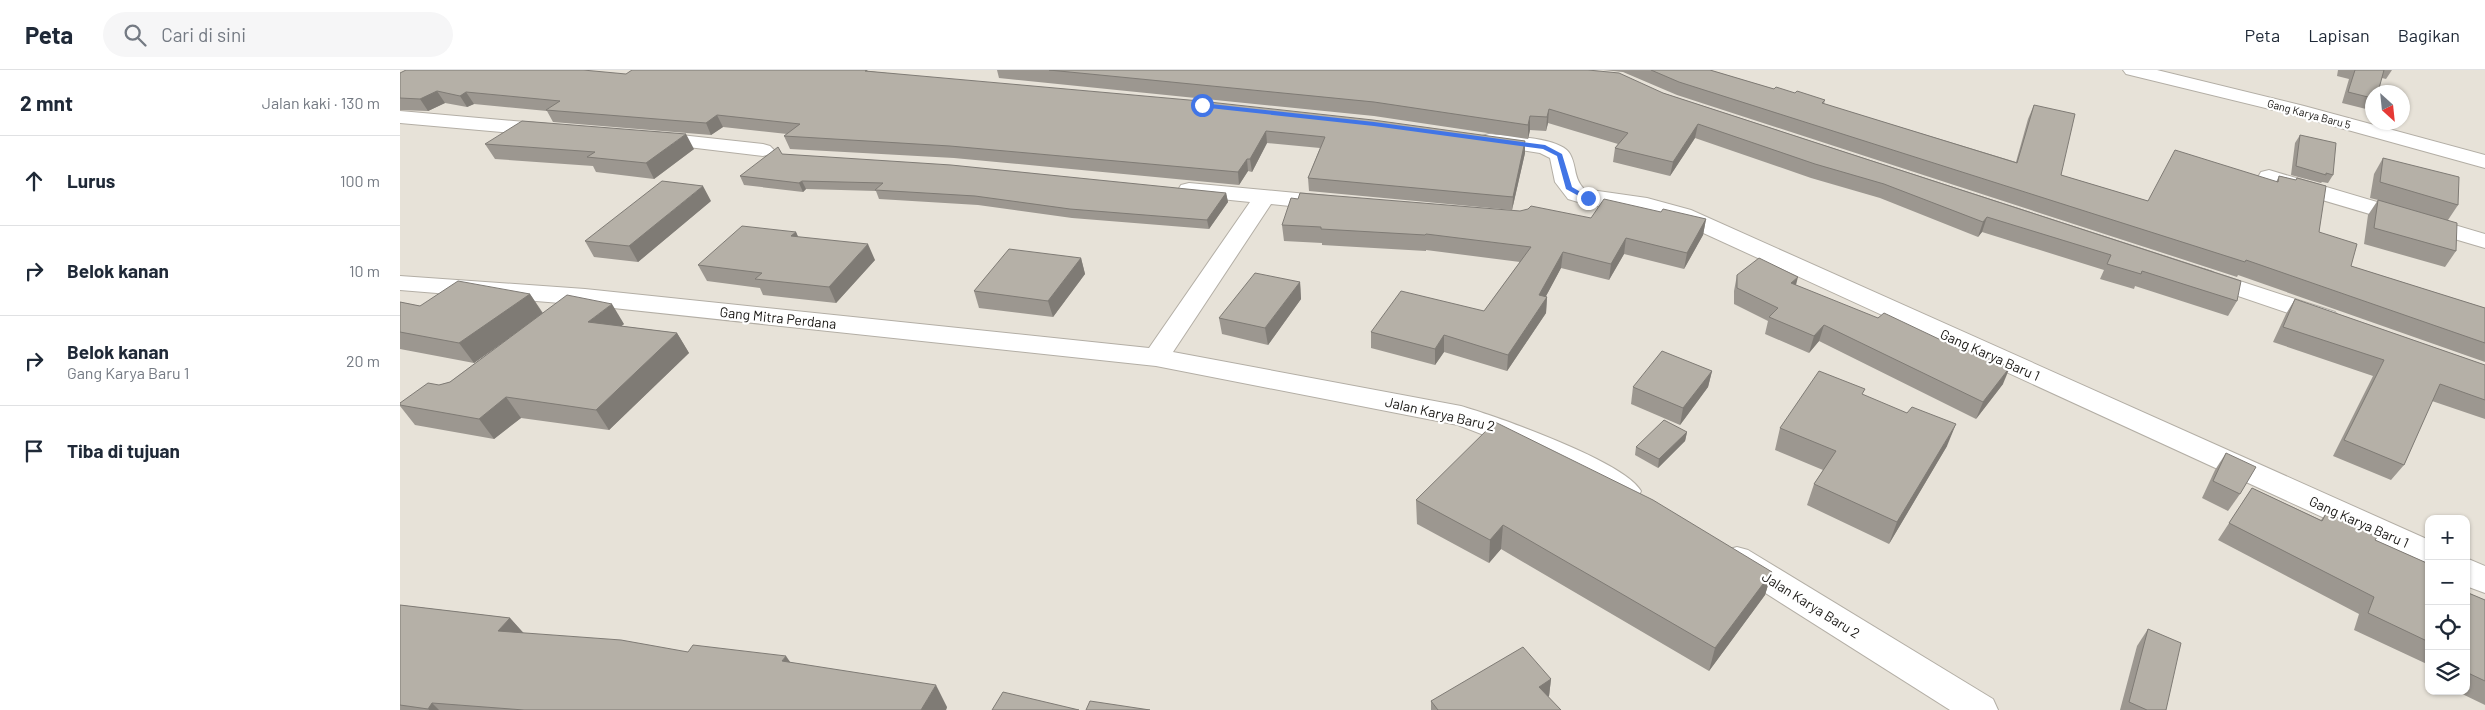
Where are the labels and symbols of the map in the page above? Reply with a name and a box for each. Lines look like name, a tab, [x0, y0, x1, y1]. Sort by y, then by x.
north arrow	[2365, 85, 2410, 130]
route start	[1191, 94, 1214, 117]
street label: Gang Karya Baru 5	[2266, 96, 2353, 131]
route end	[1577, 187, 1600, 210]
street label: Gang Mitra Perdana	[719, 303, 837, 332]
street label: Gang Karya Baru 1	[1938, 325, 2043, 384]
street label: Jalan Karya Baru 2	[1384, 393, 1497, 434]
street label: Gang Karya Baru 1	[2307, 492, 2412, 551]
street label: Jalan Karya Baru 2	[1759, 568, 1863, 642]

